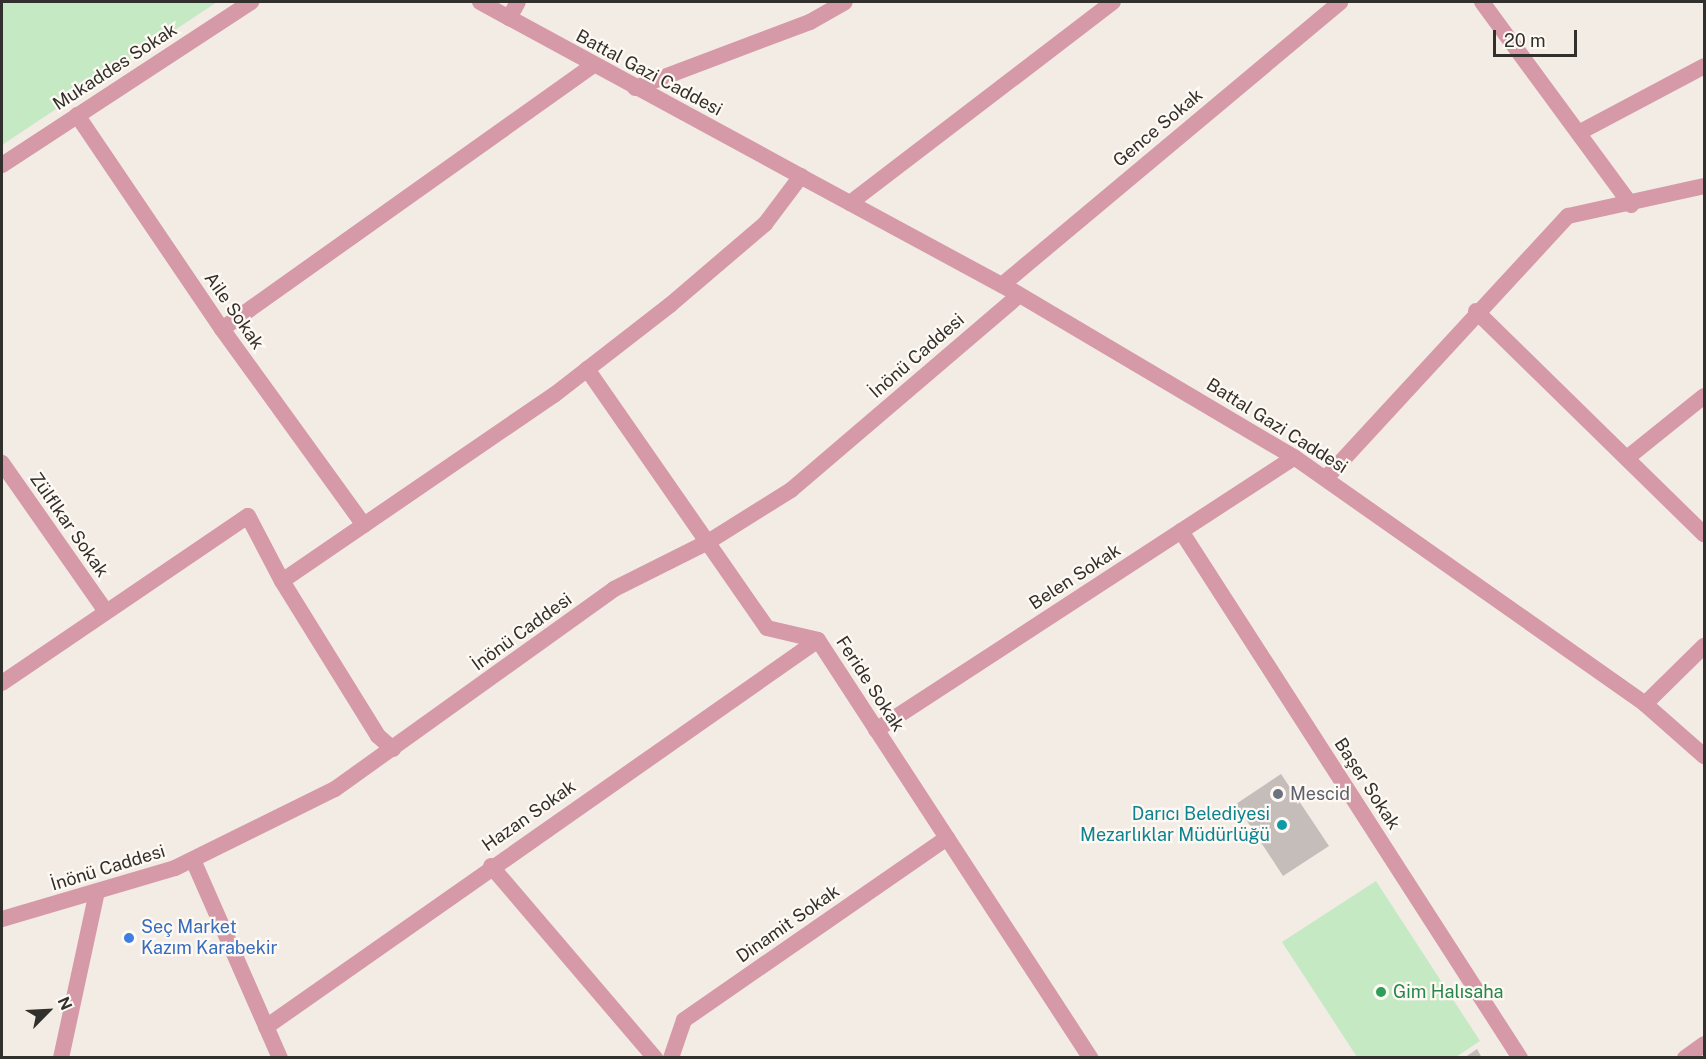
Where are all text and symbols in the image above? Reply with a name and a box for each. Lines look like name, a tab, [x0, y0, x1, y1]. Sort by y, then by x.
scale bar	[1496, 18, 1580, 56]
street label: Mukaddes Sokak	[49, 19, 181, 115]
street label: Battal Gazi Caddesi	[572, 25, 726, 121]
text: 20 m	[1504, 30, 1546, 51]
street label: Gence Sokak	[1109, 84, 1207, 172]
street label: Aile Sokak	[200, 268, 268, 354]
street label: İnönü Caddesi	[865, 309, 969, 403]
street label: Battal Gazi Caddesi	[1202, 374, 1352, 478]
street label: Zülflkar Sokak	[25, 469, 113, 581]
street label: Belen Sokak	[1025, 539, 1125, 615]
street label: İnönü Caddesi	[468, 589, 576, 675]
street label: Feride Sokak	[831, 632, 909, 736]
street label: Başer Sokak	[1329, 734, 1405, 834]
street label: Hazan Sokak	[478, 776, 580, 856]
place label: Mescid	[1290, 783, 1350, 805]
marker: Mescid	[1271, 787, 1285, 801]
place label: Darıcı Belediyesi Mezarlıklar Müdürlüğü	[1080, 804, 1270, 846]
marker: Darıcı Belediyesi Mezarlıklar Müdürlüğü	[1275, 818, 1289, 832]
street label: İnönü Caddesi	[48, 840, 168, 896]
street label: Dinamit Sokak	[732, 880, 844, 968]
place label: Seç Market Kazım Karabekir	[141, 917, 278, 960]
marker: Seç Market Kazım Karabekir	[122, 931, 136, 945]
north arrow	[18, 981, 78, 1041]
place label: Gim Halısaha	[1393, 981, 1504, 1003]
marker: Gim Halısaha	[1374, 985, 1388, 999]
text: N	[54, 994, 76, 1013]

